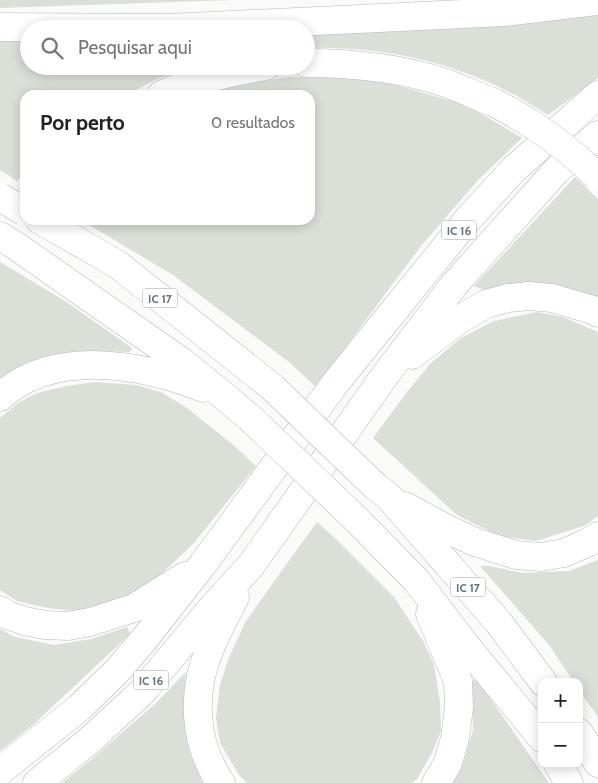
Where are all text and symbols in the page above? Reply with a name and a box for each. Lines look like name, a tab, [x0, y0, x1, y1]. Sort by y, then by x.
search box	[20, 20, 315, 75]
icon: search	[38, 34, 66, 62]
text: Pesquisar aqui	[78, 36, 192, 59]
text: Por perto	[40, 110, 125, 135]
text: 0 resultados	[211, 113, 295, 132]
road number: IC 16	[442, 220, 476, 240]
road number: IC 17	[142, 288, 178, 308]
road number: IC 17	[450, 578, 486, 596]
road number: IC 16	[134, 670, 168, 690]
map controls	[538, 678, 583, 768]
button: +	[538, 678, 583, 723]
button: −	[538, 723, 583, 768]

